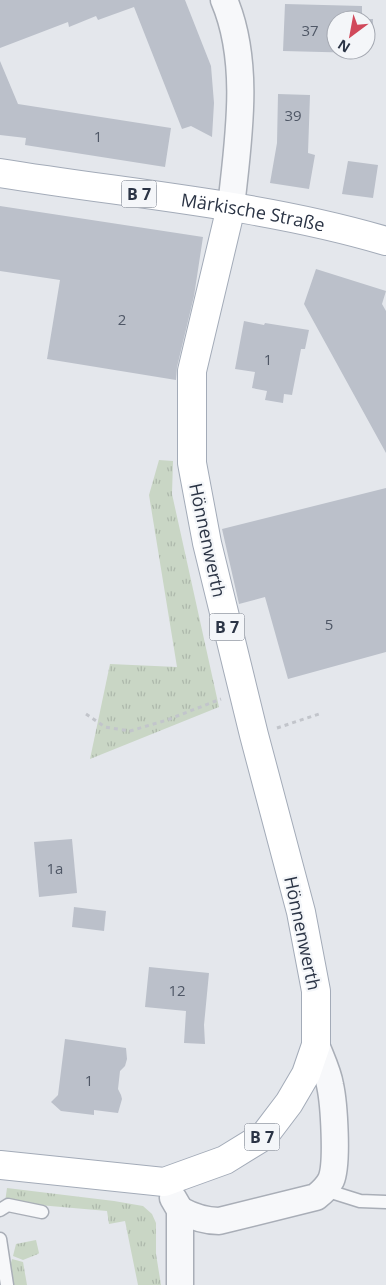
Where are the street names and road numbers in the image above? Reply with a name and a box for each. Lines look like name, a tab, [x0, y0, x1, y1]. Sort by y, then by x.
road number: B 7	[122, 180, 156, 208]
street label: Märkische Straße	[180, 187, 327, 237]
street label: Hönnenwerth	[184, 481, 232, 599]
road number: B 7	[210, 614, 244, 640]
street label: Hönnenwerth	[279, 874, 327, 992]
road number: B 7	[244, 1124, 280, 1150]

